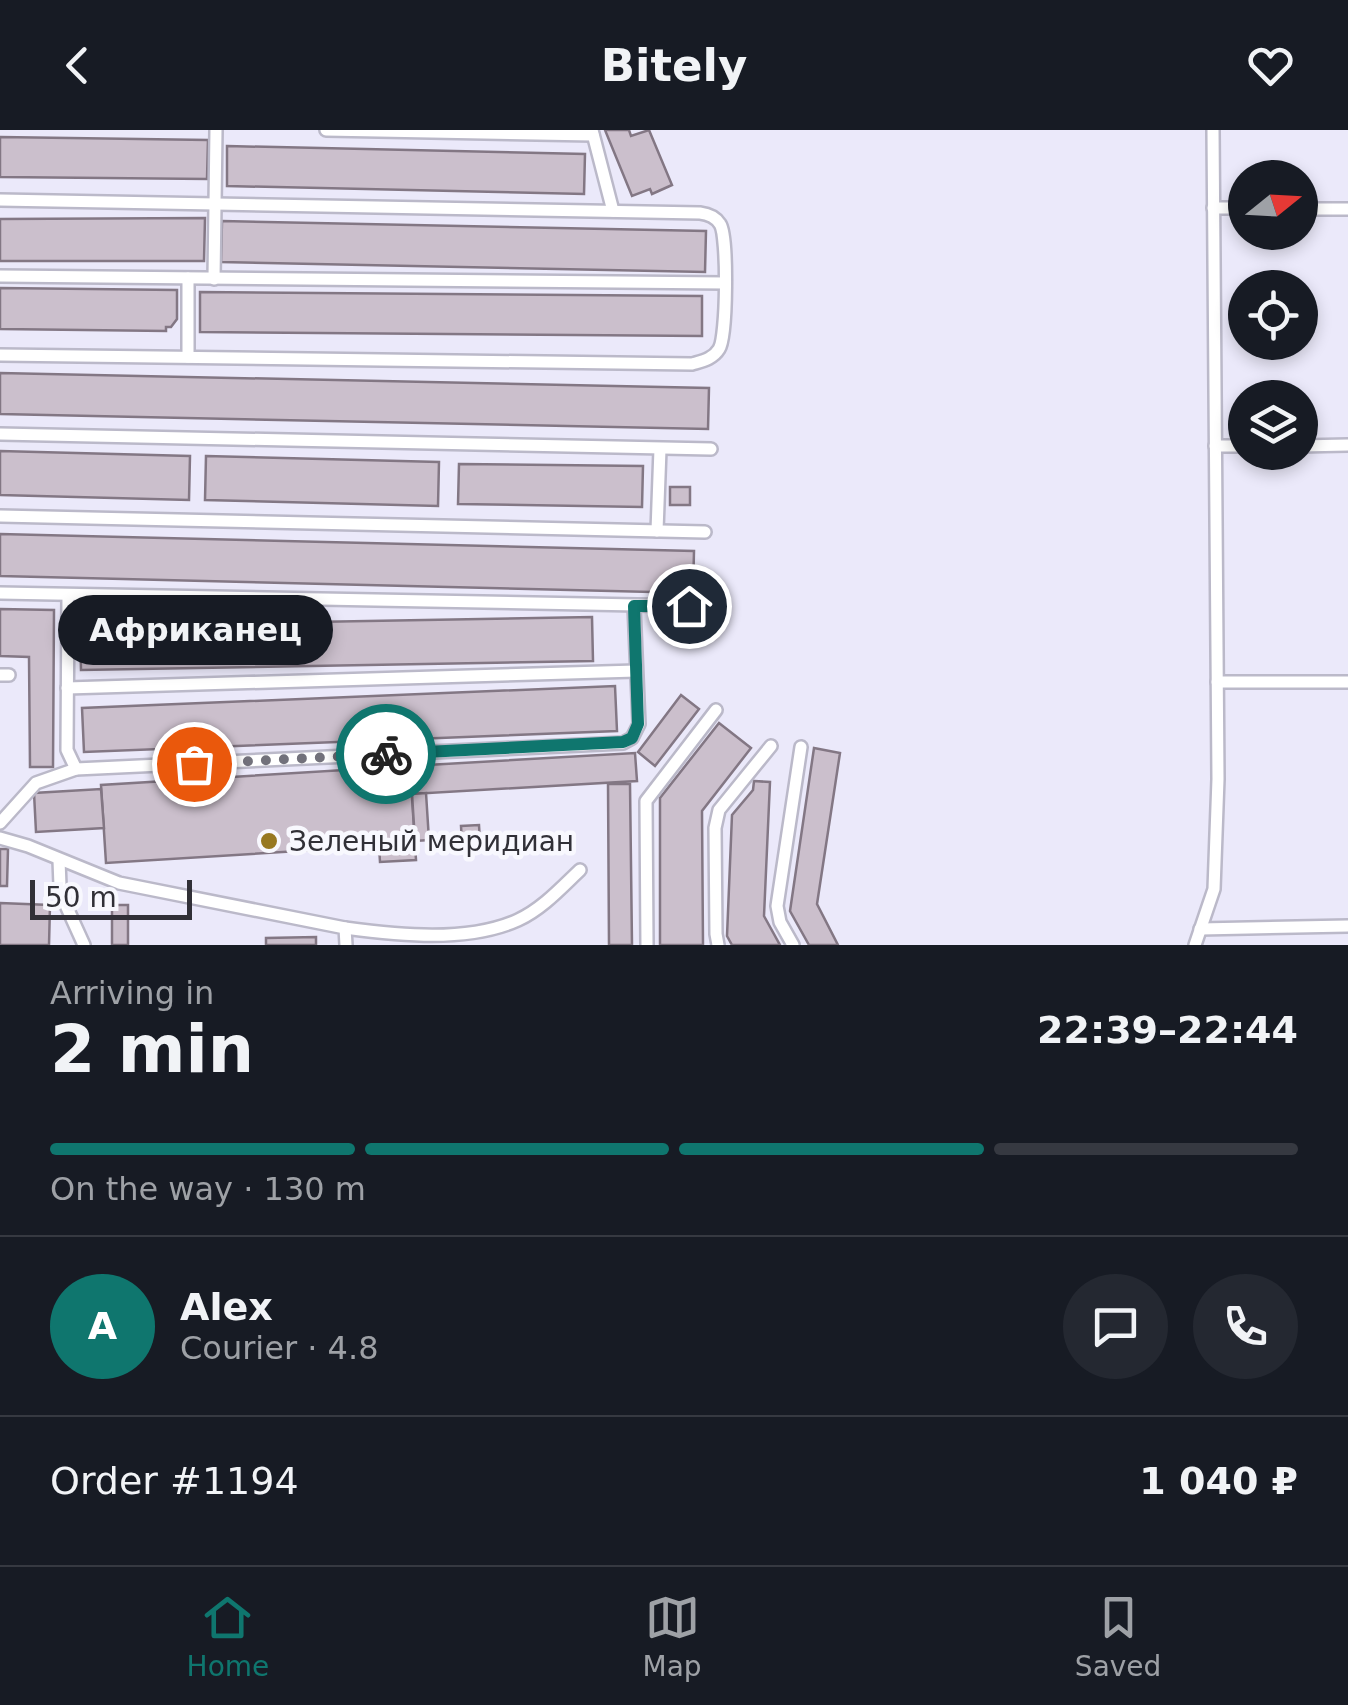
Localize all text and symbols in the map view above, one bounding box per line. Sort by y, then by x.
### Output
icon: back [50,38,105,93]
icon: heart [1243,38,1298,93]
text: Bitely [601,39,747,92]
north arrow [1228,160,1318,250]
map controls [1228,160,1318,470]
button: locate [1228,270,1318,360]
button: layers [1228,380,1318,470]
pin [647,564,732,649]
icon: home [662,579,717,634]
callout: Африканец [56,594,332,664]
text: Африканец [89,611,302,649]
courier [336,704,436,804]
pin [152,722,237,807]
icon: bike [359,727,414,782]
icon: bag [167,737,222,792]
place label: Зеленый меридиан [289,825,574,858]
marker: Зеленый меридиан [258,830,280,852]
scale bar [30,875,192,920]
text: 50 m [45,881,117,914]
text: Arriving in [50,974,214,1012]
text: 22:39–22:44 [1037,1008,1298,1052]
text: 2 min [50,1012,254,1087]
text: On the way · 130 m [50,1170,366,1208]
button: chat [1063,1274,1168,1379]
button: phone [1193,1274,1298,1379]
text: Alex [180,1285,273,1329]
text: A [88,1304,117,1348]
text: Courier · 4.8 [180,1329,379,1367]
text: Order #1194 [50,1459,299,1503]
text: 1 040 ₽ [1139,1459,1298,1503]
tab: Home [187,1590,269,1683]
tab: Map [643,1590,702,1683]
tab: Saved [1075,1590,1161,1683]

